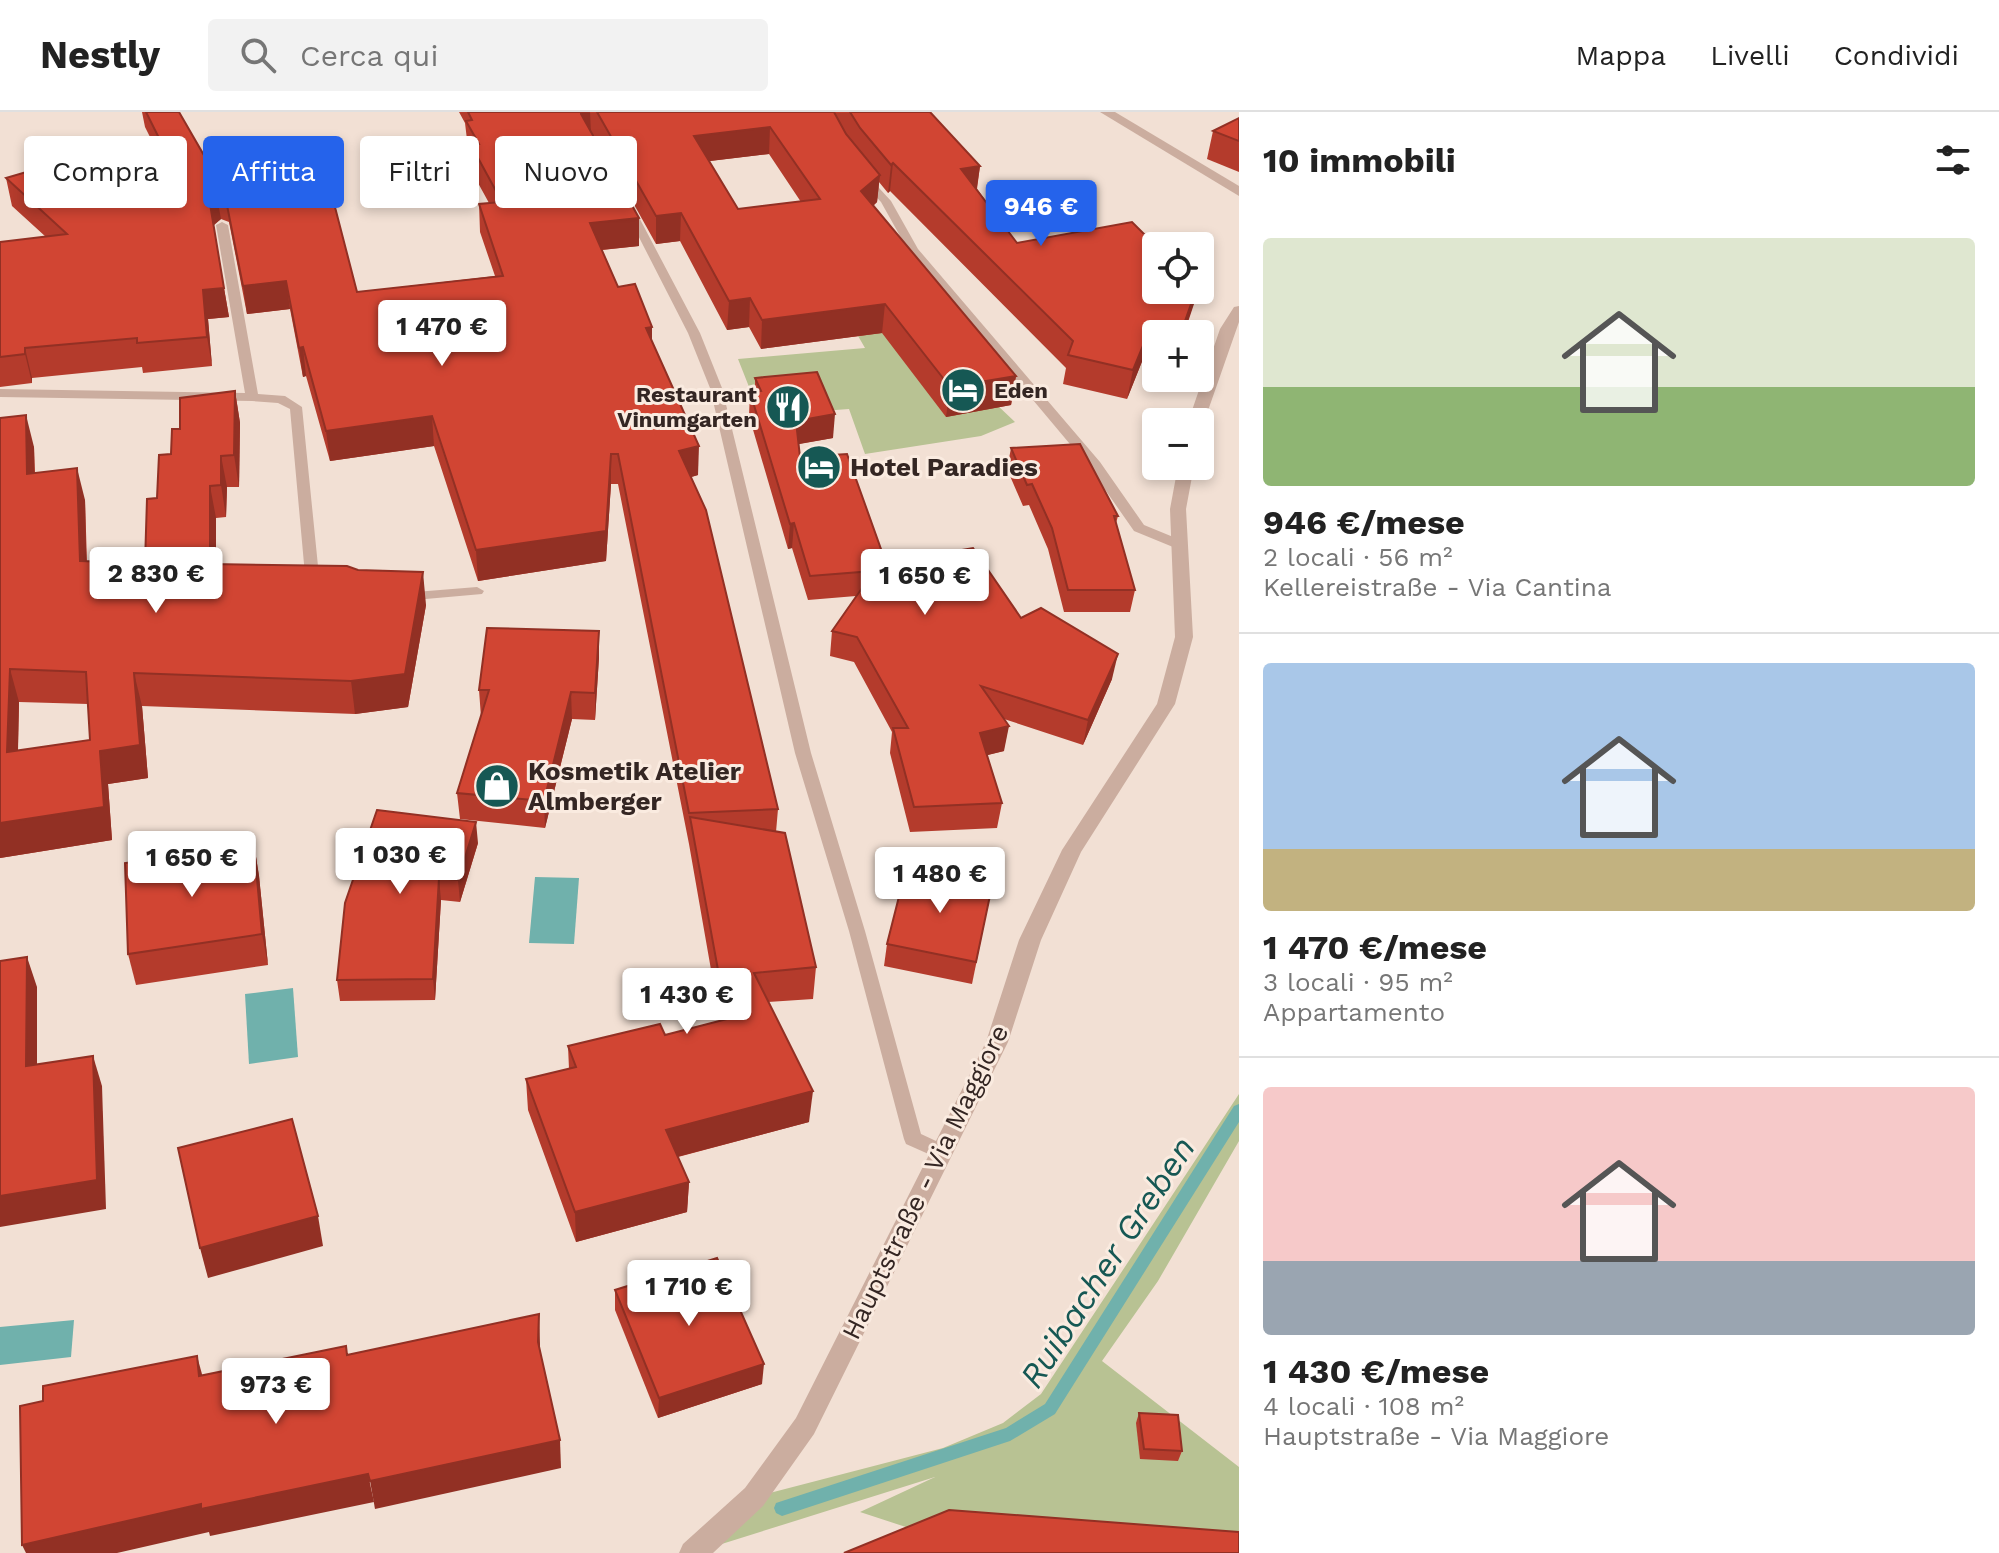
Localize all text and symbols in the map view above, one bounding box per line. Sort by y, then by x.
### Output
search box [208,19,768,91]
text: Nestly [40,33,160,77]
icon: search [236,33,280,77]
text: Cerca qui [300,38,438,73]
text: Mappa [1576,39,1666,72]
text: Livelli [1710,39,1790,72]
text: Condividi [1834,39,1959,72]
chip: Compra [24,136,187,208]
chip: Affitta [203,136,344,208]
chip: Filtri [360,136,479,208]
chip: Nuovo [495,136,637,208]
icon: filters [1931,138,1975,182]
text: 10 immobili [1263,140,1456,180]
pin: 946 € [985,180,1097,248]
text: 946 € [1004,191,1078,221]
map controls [1142,232,1214,480]
button: locate [1142,232,1214,304]
icon: home [1547,290,1691,434]
pin: 1 470 € [368,300,516,368]
text: 1 470 € [396,311,488,341]
button: + [1142,320,1214,392]
hotel icon: Eden [939,366,987,414]
place label: Eden [994,378,1048,403]
place label: Restaurant Vinumgarten [617,382,757,432]
restaurant icon: Restaurant Vinumgarten [764,383,812,431]
button: − [1142,408,1214,480]
hotel icon: Hotel Paradies [795,443,843,491]
place label: Hotel Paradies [850,452,1038,482]
text: 946 €/mese [1263,502,1465,542]
text: 2 locali · 56 m² [1263,542,1452,572]
pin: 2 830 € [82,547,230,615]
pin: 1 650 € [851,549,999,617]
text: 2 830 € [108,558,204,588]
text: 1 650 € [879,560,971,590]
text: Kellereistraße - Via Cantina [1263,572,1612,602]
icon: home [1547,715,1691,859]
place label: Kosmetik Atelier Almberger [528,756,742,816]
shop icon: Kosmetik Atelier Almberger [473,762,521,810]
pin: 1 030 € [326,828,474,896]
pin: 1 650 € [118,831,266,899]
text: 1 030 € [353,839,447,869]
text: 1 650 € [146,842,238,872]
pin: 1 480 € [866,847,1014,915]
text: 1 480 € [893,858,987,888]
text: 1 470 €/mese [1263,927,1487,967]
text: 3 locali · 95 m² [1263,967,1453,997]
pin: 1 430 € [613,968,761,1036]
text: 1 430 € [640,979,734,1009]
text: Appartamento [1263,997,1445,1027]
street label: Hauptstraße - Via Maggiore [836,1020,1014,1344]
water label: Ruibacher Greben [1011,1129,1203,1395]
icon: home [1547,1139,1691,1283]
pin: 1 710 € [615,1260,763,1328]
text: 1 710 € [645,1271,733,1301]
text: 1 430 €/mese [1263,1351,1489,1391]
pin: 973 € [220,1358,332,1426]
text: 973 € [240,1369,312,1399]
text: 4 locali · 108 m² [1263,1391,1464,1421]
text: Hauptstraße - Via Maggiore [1263,1421,1609,1451]

